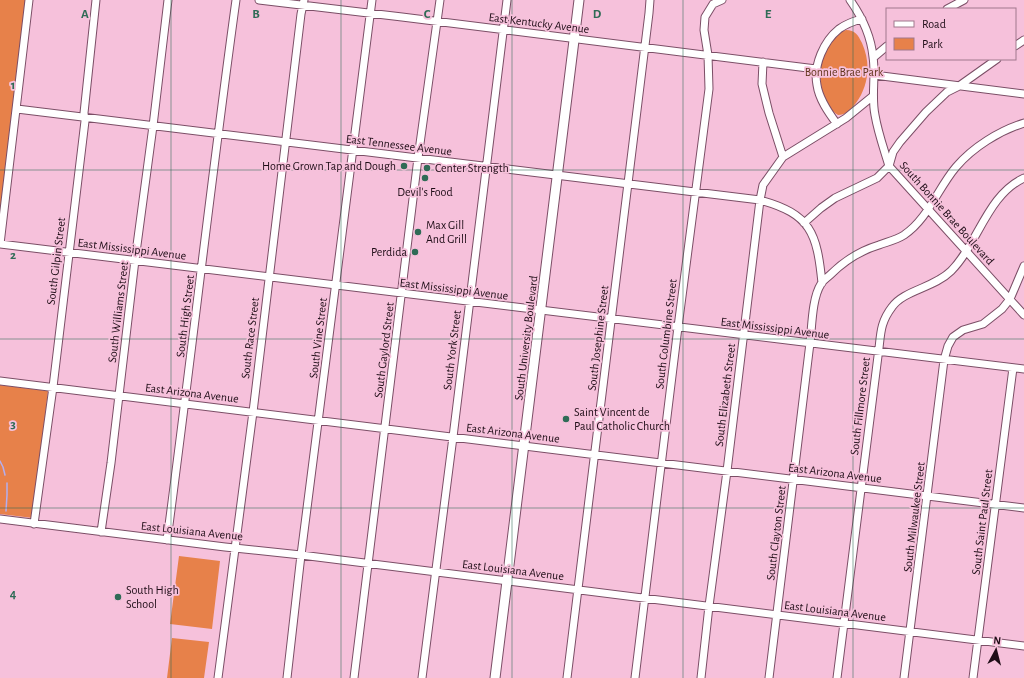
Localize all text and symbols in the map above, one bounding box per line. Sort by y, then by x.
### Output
text: A [81,8,89,21]
text: B [252,8,260,21]
text: C [424,8,431,21]
text: D [593,8,602,21]
text: E [765,8,772,21]
legend [886,8,1016,60]
street label: East Kentucky Avenue [488,11,590,36]
text: Road [922,18,946,30]
text: Park [922,38,943,50]
park label: Bonnie Brae Park [805,66,884,78]
text: 1 [11,79,15,92]
street label: East Tennessee Avenue [345,133,453,157]
street label: South Bonnie Brae Boulevard [898,159,996,267]
place label: Home Grown Tap and Dough [262,160,396,172]
marker: Home Grown Tap and Dough [399,161,409,171]
place label: Center Strength [435,162,509,174]
marker: Center Strength [422,163,432,173]
marker: Devil's Food [420,173,430,183]
place label: Devil's Food [397,186,453,198]
street label: South Gilpin Street [45,216,67,305]
place label: Max Gill And Grill [426,219,467,245]
marker: Max Gill And Grill [413,227,423,237]
street label: East Mississippi Avenue [77,236,187,262]
place label: Perdida [371,246,407,258]
marker: Perdida [410,247,420,257]
text: 2 [10,249,16,262]
street label: South Williams Street [106,261,130,363]
street label: South High Street [174,274,196,358]
street label: South University Boulevard [512,275,541,401]
street label: East Mississippi Avenue [399,276,509,302]
street label: South Columbine Street [653,278,679,390]
street label: South Josephine Street [586,284,610,391]
street label: South Race Street [239,297,261,379]
street label: South Vine Street [307,297,329,379]
street label: South Gaylord Street [372,301,397,399]
street label: South York Street [441,309,463,391]
street label: East Mississippi Avenue [720,315,830,341]
street label: South Elizabeth Street [713,343,737,447]
street label: South Fillmore Street [848,356,872,456]
street label: East Arizona Avenue [145,381,239,405]
place label: Saint Vincent de Paul Catholic Church [574,406,670,432]
marker: Saint Vincent de Paul Catholic Church [561,414,571,424]
text: 3 [10,418,16,431]
street label: East Arizona Avenue [466,421,560,445]
street label: East Arizona Avenue [788,461,882,485]
street label: South Milwaukee Street [901,461,927,573]
street label: South Saint Paul Street [970,468,994,575]
street label: South Clayton Street [764,485,789,581]
street label: East Louisiana Avenue [140,520,244,542]
street label: East Louisiana Avenue [461,558,565,582]
place label: South High School [126,584,179,610]
text: 4 [10,588,17,601]
marker: South High School [113,592,123,602]
street label: East Louisiana Avenue [783,599,887,623]
north arrow [976,630,1016,670]
text: N [993,635,1002,646]

